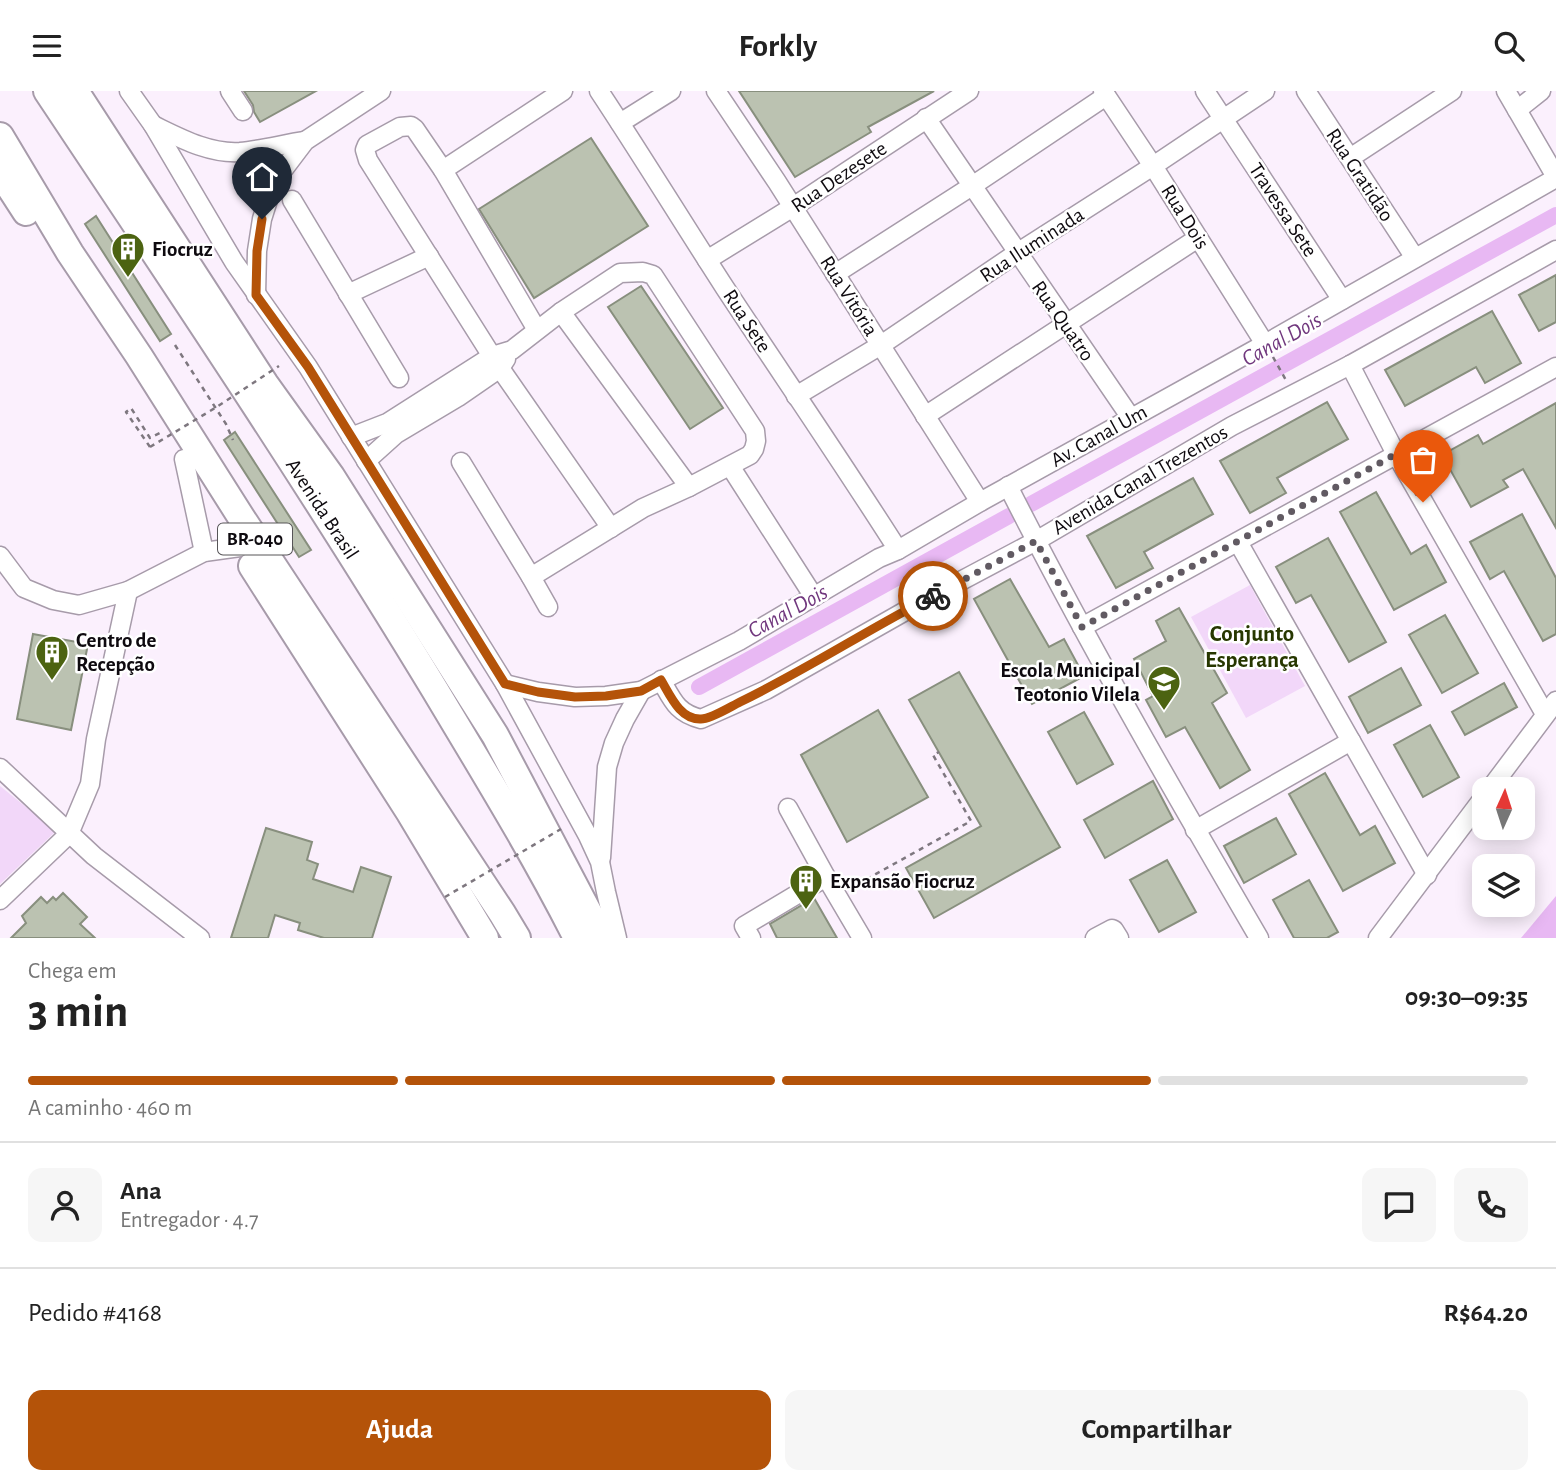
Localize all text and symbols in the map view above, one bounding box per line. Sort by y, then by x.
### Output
icon: menu [28,27,66,65]
icon: search [1490,27,1528,65]
text: Forkly [739,30,817,62]
street label: Rua Gratidão [1322,125,1398,225]
street label: Rua Dezesete [788,138,890,216]
pin [232,147,292,219]
icon: home [243,158,281,196]
street label: Travessa Sete [1245,159,1321,261]
street label: Rua Dois [1157,181,1213,253]
street label: Rua Iluminada [976,204,1088,286]
building icon: Fiocruz [109,230,147,279]
place label: Fiocruz [152,239,213,260]
street label: Rua Vitória [816,252,882,340]
street label: Rua Quatro [1028,277,1098,365]
street label: Rua Sete [719,286,775,356]
water label: Canal Dois [1238,309,1326,371]
street label: Av. Canal Um [1047,401,1151,471]
street label: Avenida Canal Trezentos [1049,421,1231,539]
pin [1393,430,1453,502]
icon: bag [1404,441,1442,479]
street label: Avenida Brasil [282,455,362,563]
road number: BR-040 [218,523,292,554]
courier [898,561,968,631]
icon: bike [914,577,952,615]
water label: Canal Dois [744,581,832,643]
district label: Conjunto Esperança [1205,623,1299,672]
place label: Centro de Recepção [76,630,157,675]
building icon: Centro de Recepção [33,633,71,682]
place label: Escola Municipal Teotonio Vilela [1000,660,1140,705]
school or university icon: Escola Municipal Teotonio Vilela [1145,663,1183,712]
north arrow [1472,777,1535,840]
map controls [1472,777,1535,917]
button: layers [1472,854,1535,917]
building icon: Expansão Fiocruz [787,862,825,911]
place label: Expansão Fiocruz [830,871,975,892]
text: Chega em [28,960,117,983]
text: 09:30–09:35 [1405,984,1528,1010]
text: 3 min [28,989,128,1035]
text: A caminho · 460 m [28,1097,192,1120]
button: person [28,1168,102,1242]
button: chat [1362,1168,1436,1242]
button: phone [1454,1168,1528,1242]
text: Ana [120,1178,162,1204]
text: Entregador · 4.7 [120,1209,259,1232]
text: Pedido #4168 [28,1300,162,1326]
text: R$64.20 [1444,1300,1528,1326]
button: Ajuda [28,1390,771,1470]
button: Compartilhar [785,1390,1528,1470]

